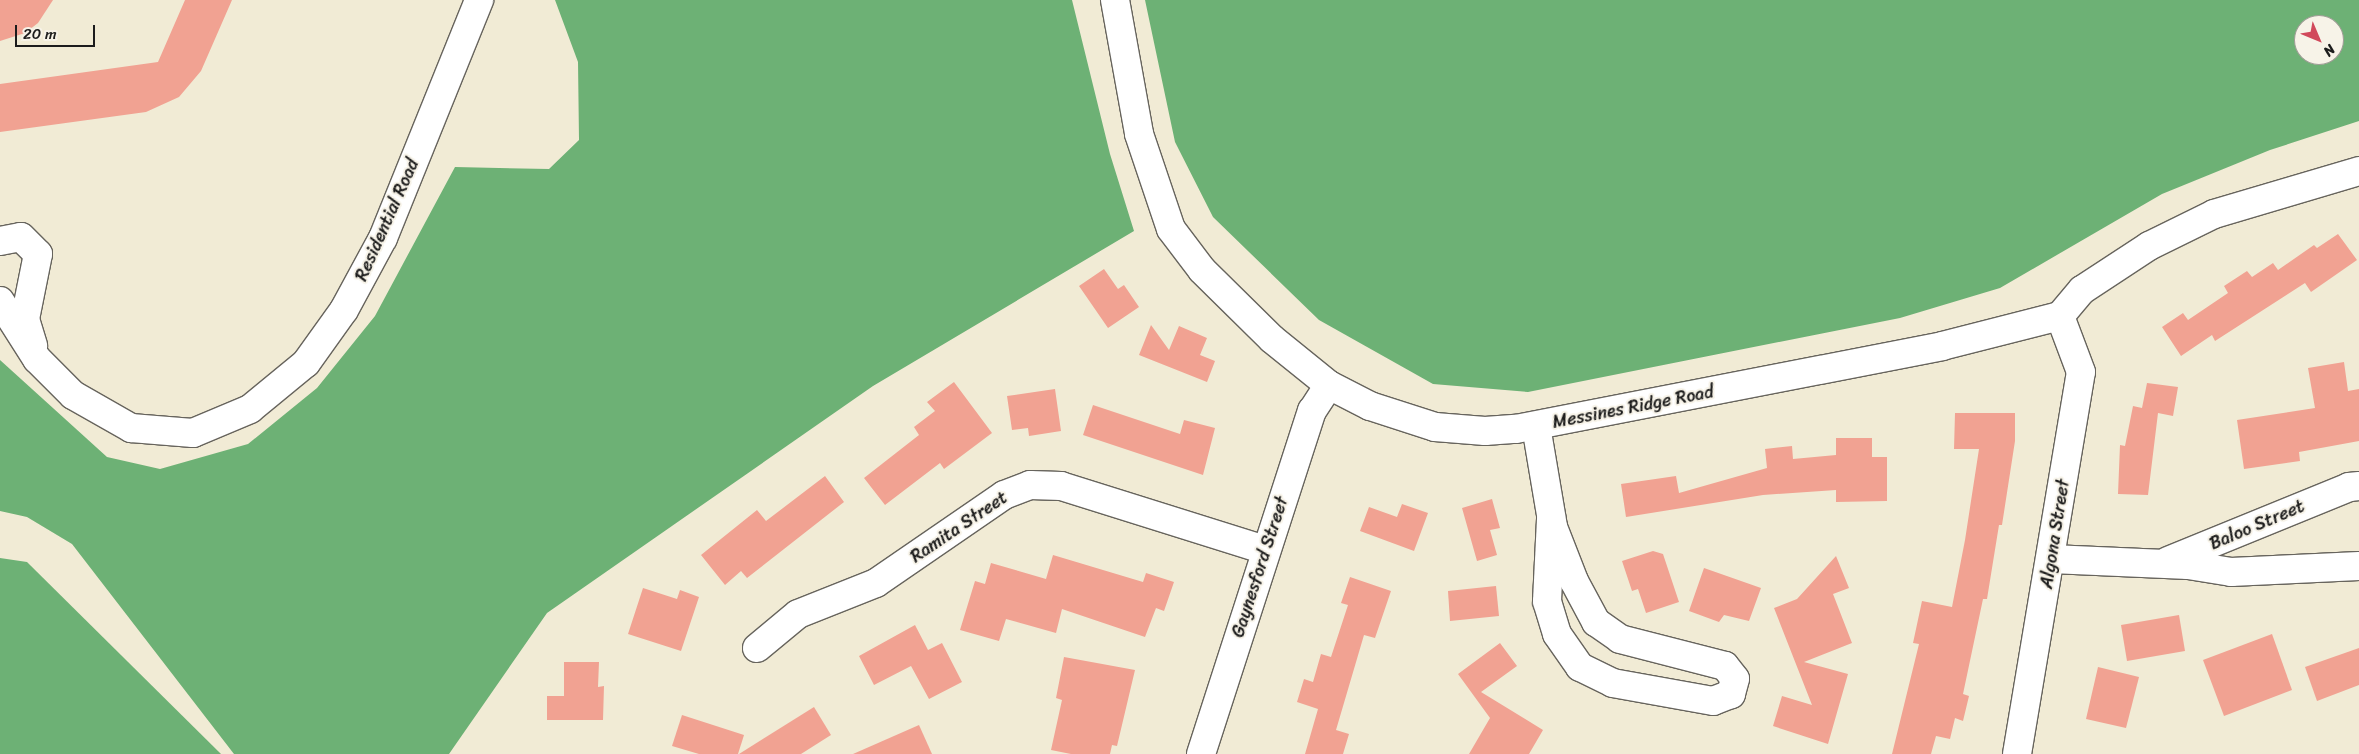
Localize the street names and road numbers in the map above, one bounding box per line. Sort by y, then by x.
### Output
street label: Residential Road [350,155,424,285]
street label: Messines Ridge Road [1551,381,1715,433]
street label: Algona Street [2036,478,2074,590]
street label: Ramita Street [906,487,1012,567]
street label: Gaynesford Street [1227,494,1293,640]
street label: Baloo Street [2206,495,2308,555]

